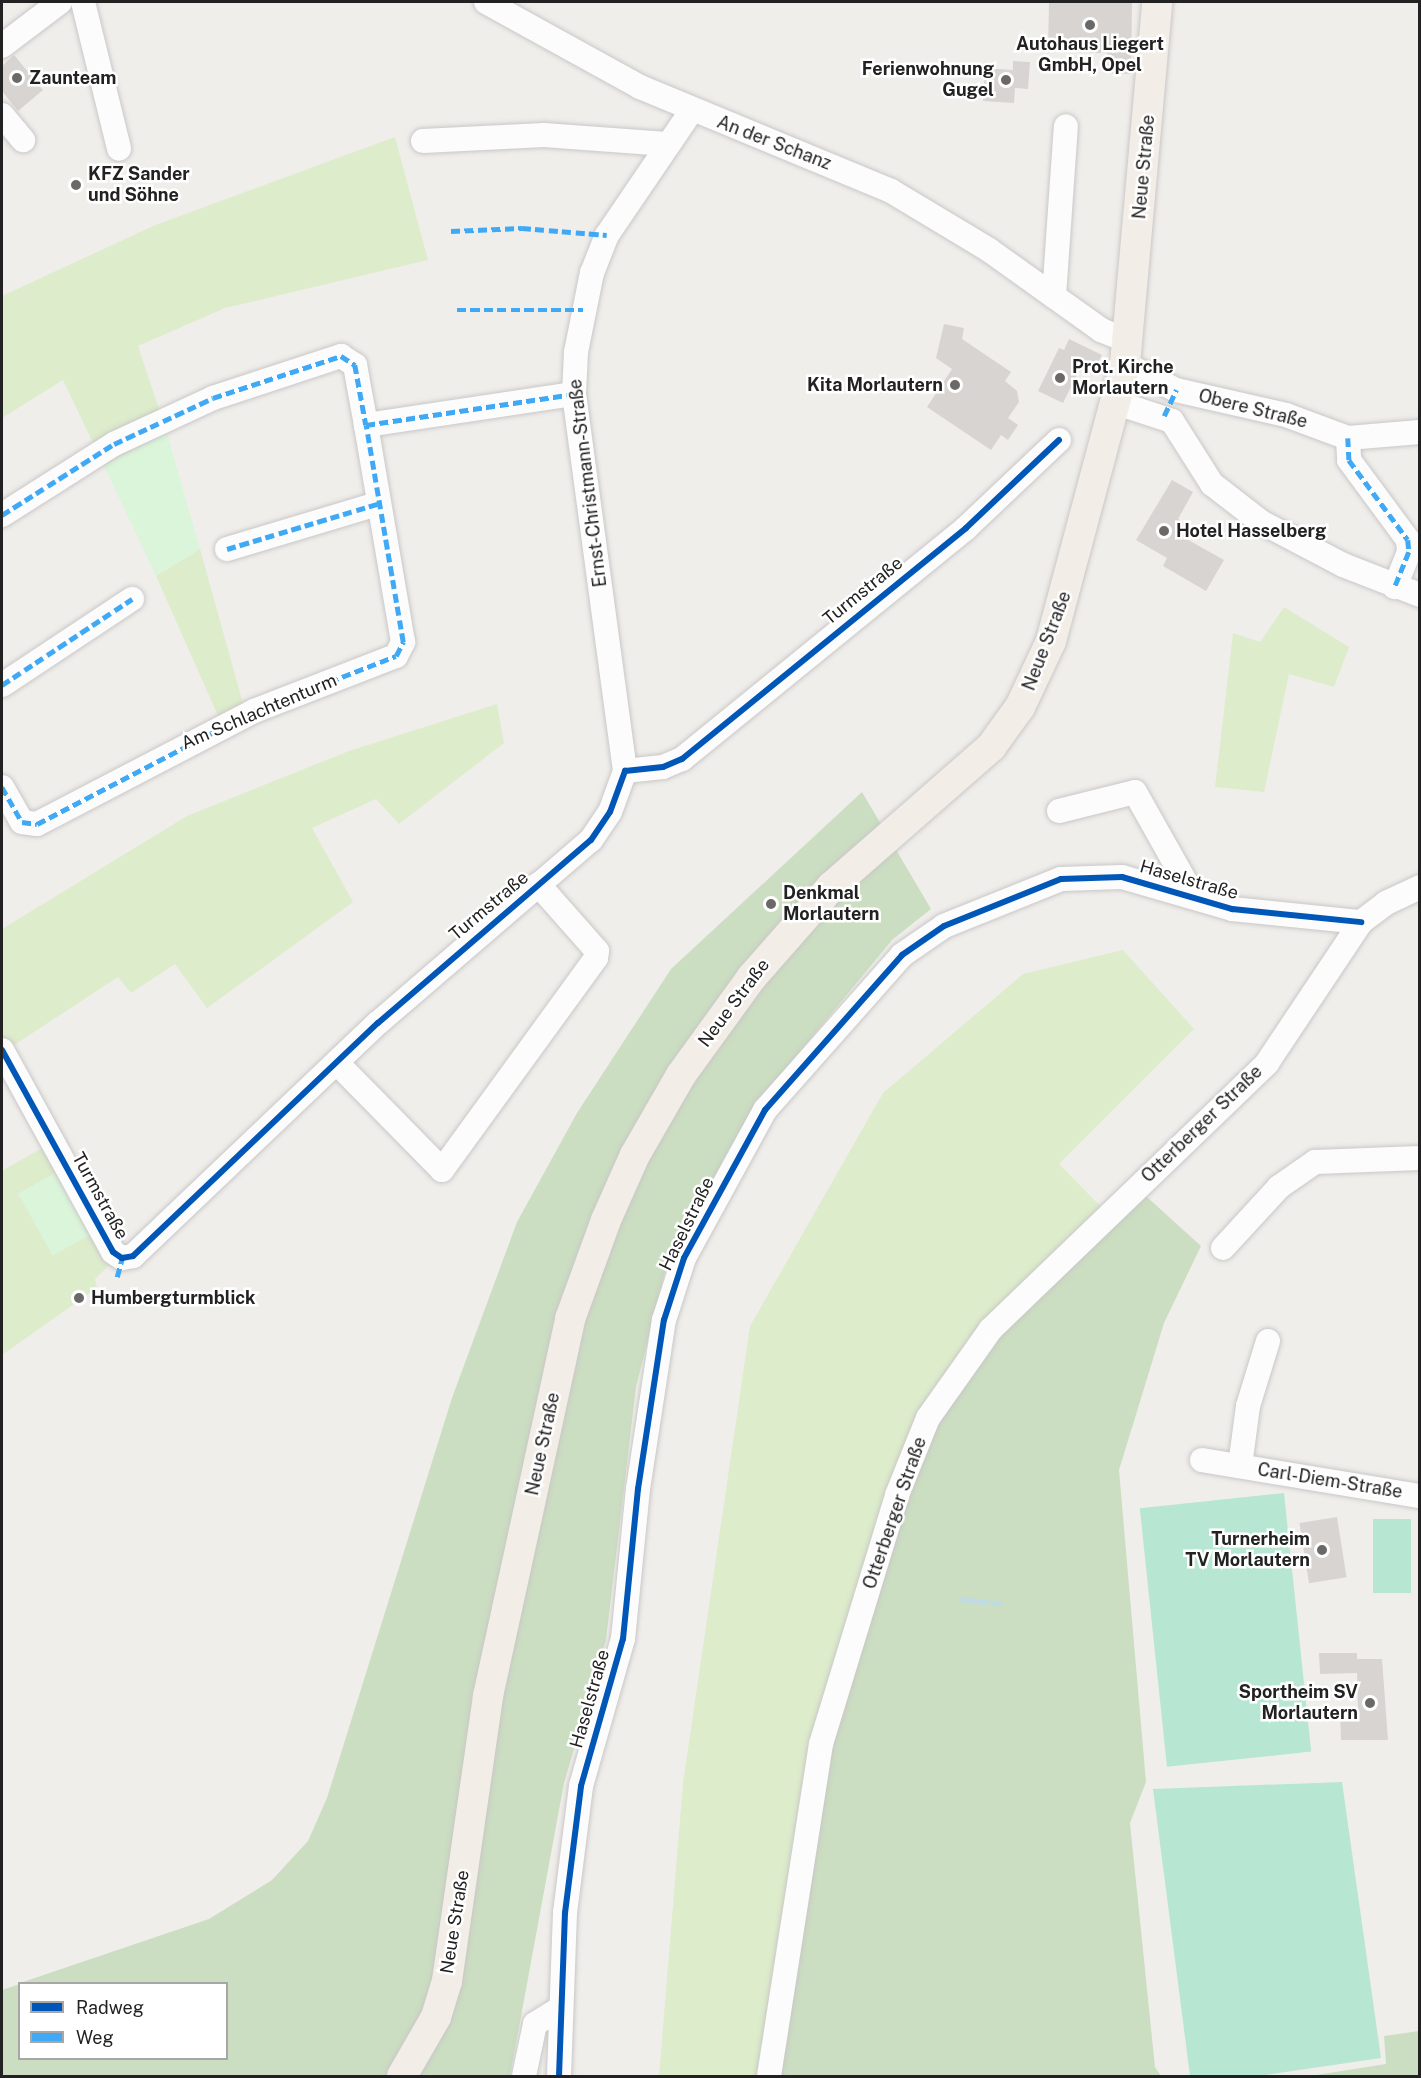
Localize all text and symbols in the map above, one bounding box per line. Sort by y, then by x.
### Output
marker: Autohaus Liegert GmbH, Opel [1083,18,1097,32]
place label: Autohaus Liegert GmbH, Opel [1016,34,1164,76]
place label: Ferienwohnung Gugel [862,59,994,101]
place label: Zaunteam [29,67,116,89]
marker: Zaunteam [10,71,24,85]
marker: Ferienwohnung Gugel [999,73,1013,87]
street label: An der Schanz [714,111,834,175]
street label: Neue Straße [1129,114,1159,220]
place label: KFZ Sander und Söhne [88,164,190,207]
marker: KFZ Sander und Söhne [69,178,83,192]
place label: Prot. Kirche Morlautern [1072,357,1174,400]
marker: Prot. Kirche Morlautern [1053,371,1067,385]
place label: Kita Morlautern [807,374,943,396]
street label: Ernst-Christmann-Straße [565,378,611,588]
marker: Kita Morlautern [948,378,962,392]
street label: Obere Straße [1196,385,1310,433]
place label: Hotel Hasselberg [1176,520,1326,542]
marker: Hotel Hasselberg [1157,524,1171,538]
street label: Turmstraße [819,552,907,630]
street label: Neue Straße [1018,588,1076,694]
street label: Am Schlachtenturm [178,669,340,755]
street label: Haselstraße [1137,856,1241,904]
street label: Turmstraße [445,867,533,945]
place label: Denkmal Morlautern [783,883,879,926]
marker: Denkmal Morlautern [764,897,778,911]
street label: Neue Straße [694,955,774,1051]
street label: Otterberger Straße [1137,1061,1267,1187]
street label: Turmstraße [67,1149,133,1243]
street label: Haselstraße [655,1174,719,1274]
place label: Humbergturmblick [91,1287,255,1309]
marker: Humbergturmblick [72,1291,86,1305]
street label: Neue Straße [522,1390,564,1498]
street label: Otterberger Straße [859,1434,931,1592]
street label: Carl-Diem-Straße [1256,1459,1404,1503]
place label: Turnerheim TV Morlautern [1185,1529,1310,1572]
marker: Turnerheim TV Morlautern [1315,1543,1329,1557]
street label: Haselstraße [566,1647,614,1751]
place label: Sportheim SV Morlautern [1239,1682,1358,1724]
marker: Sportheim SV Morlautern [1363,1696,1377,1710]
street label: Neue Straße [436,1869,474,1975]
legend [18,1982,228,2060]
text: Radweg [76,1997,144,2018]
text: Weg [76,2027,114,2048]

